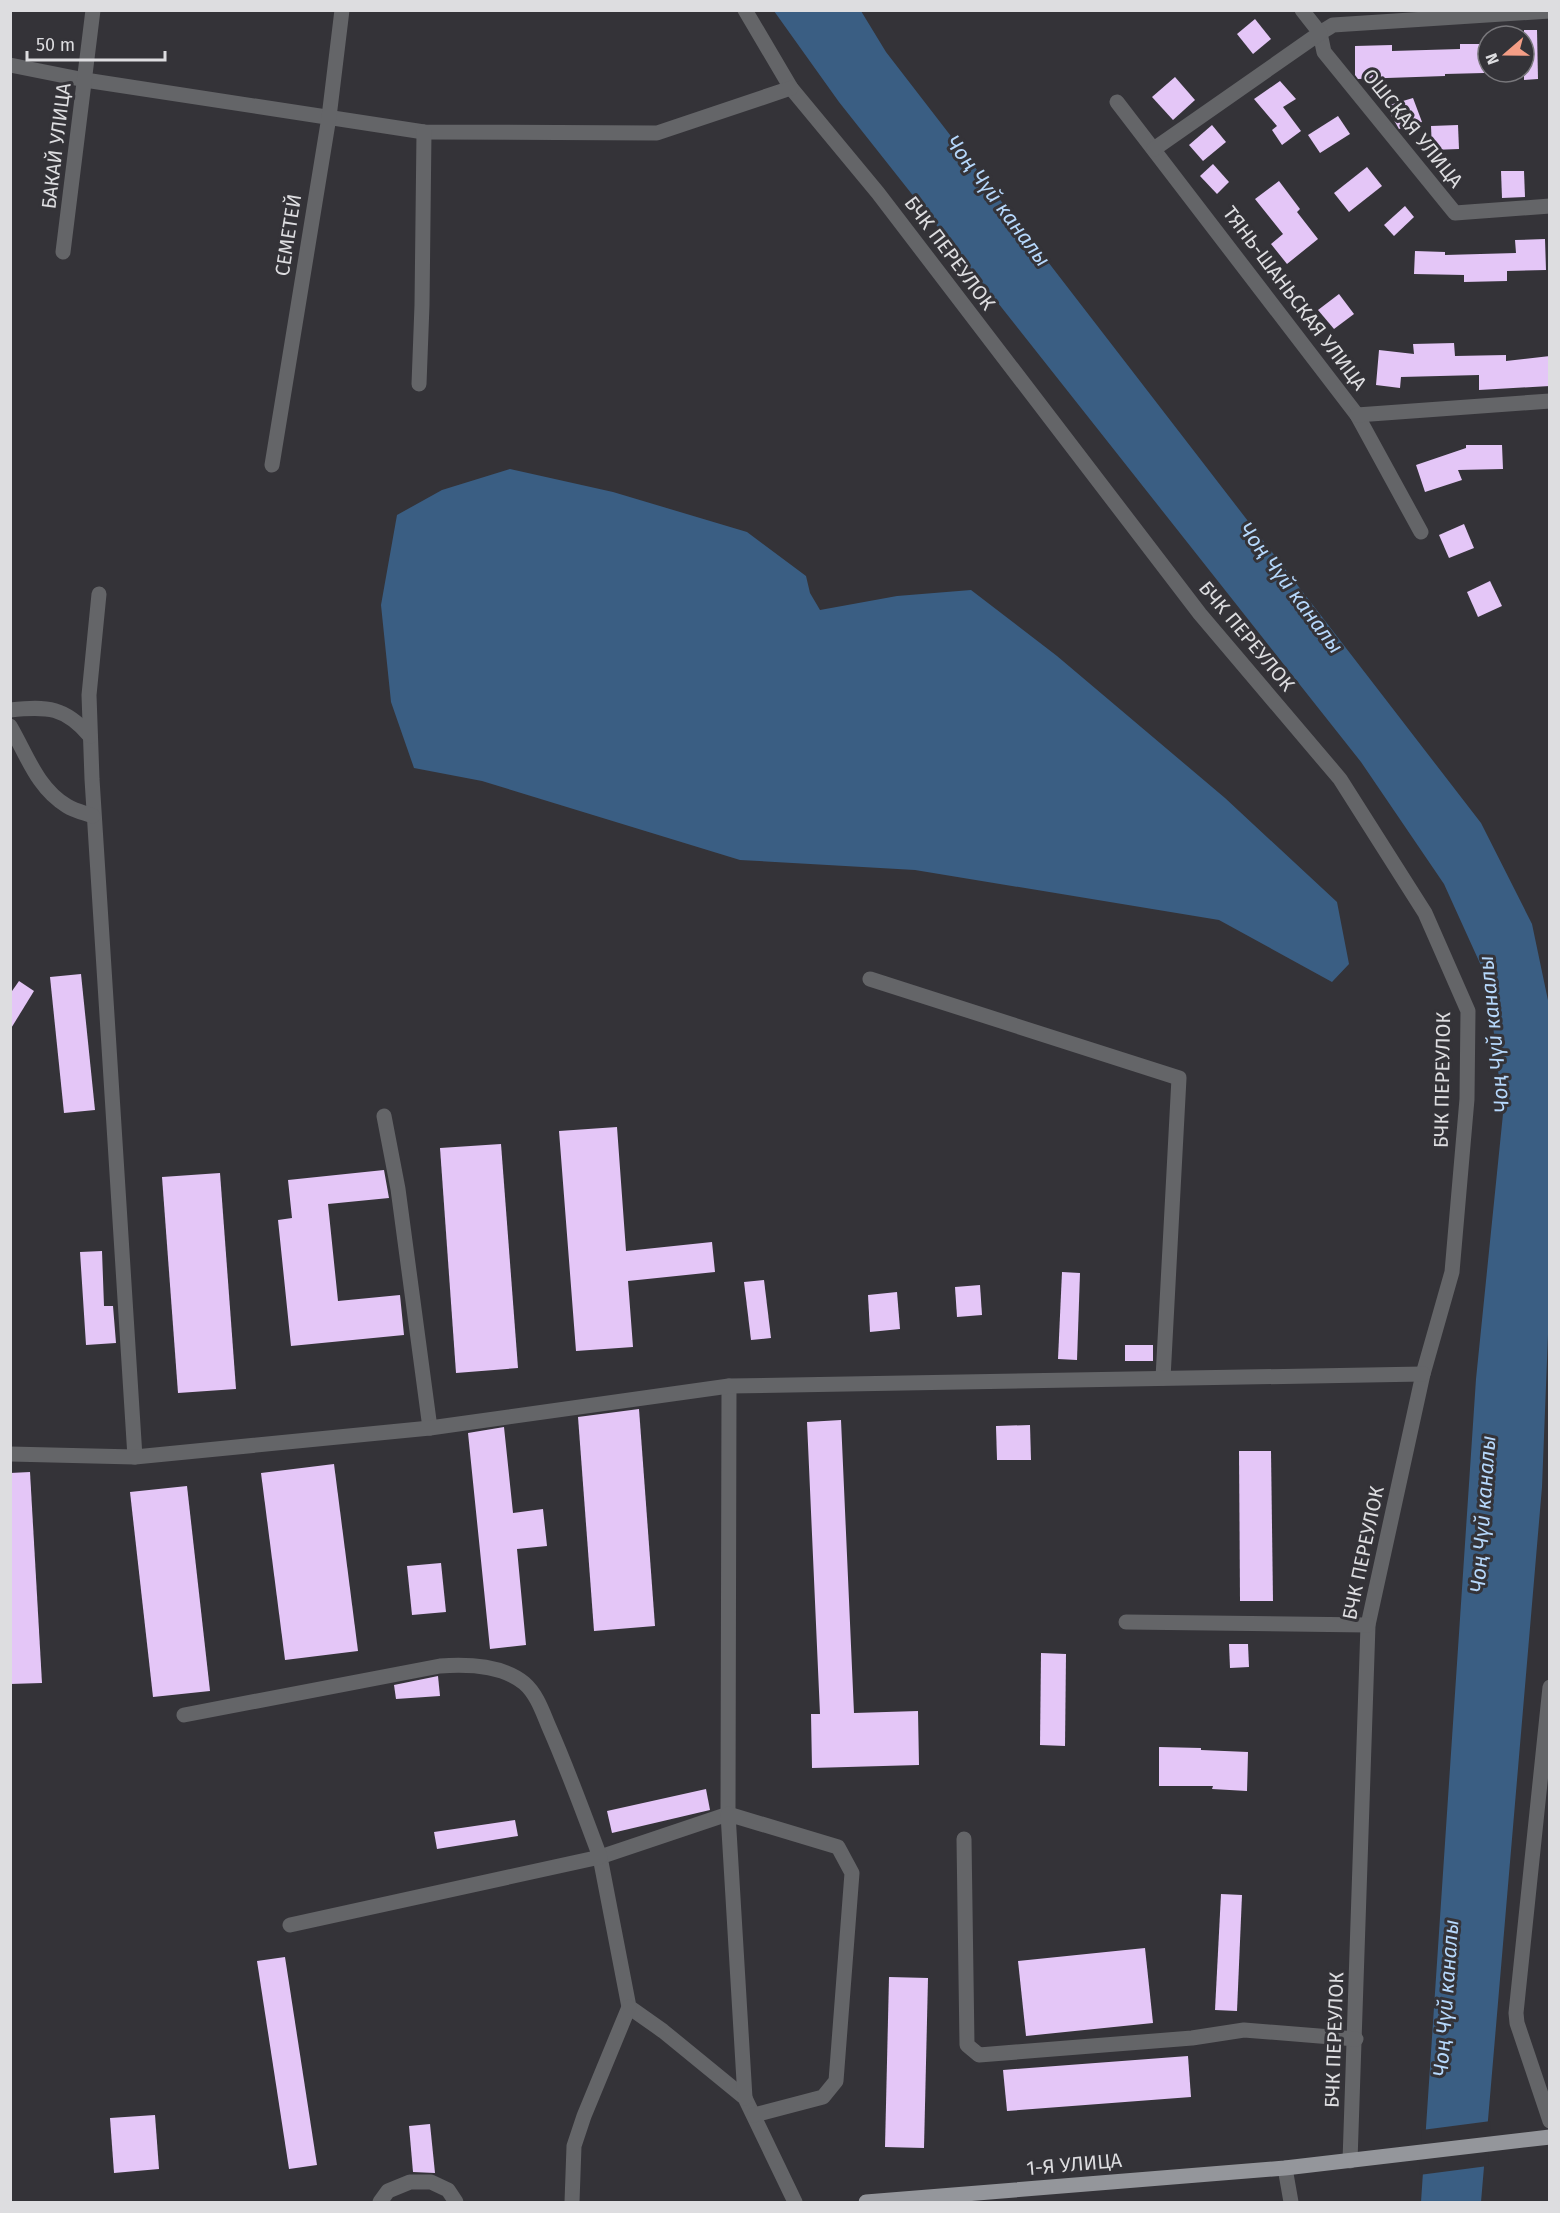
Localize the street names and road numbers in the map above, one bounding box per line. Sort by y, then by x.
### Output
street label: ОШСКАЯ УЛИЦА [1358,64,1469,193]
street label: БАКАЙ УЛИЦА [36,81,76,210]
street label: БЧК ПЕРЕУЛОК [899,191,1001,315]
street label: СЕМЕТЕЙ [270,192,306,278]
street label: ТЯНЬ-ШАНЬСКАЯ УЛИЦА [1218,201,1372,395]
street label: БЧК ПЕРЕУЛОК [1194,576,1300,696]
street label: БЧК ПЕРЕУЛОК [1429,1011,1455,1148]
street label: БЧК ПЕРЕУЛОК [1337,1484,1389,1622]
street label: БЧК ПЕРЕУЛОК [1320,1971,1348,2109]
street label: 1-Я УЛИЦА [1025,2148,1123,2180]

